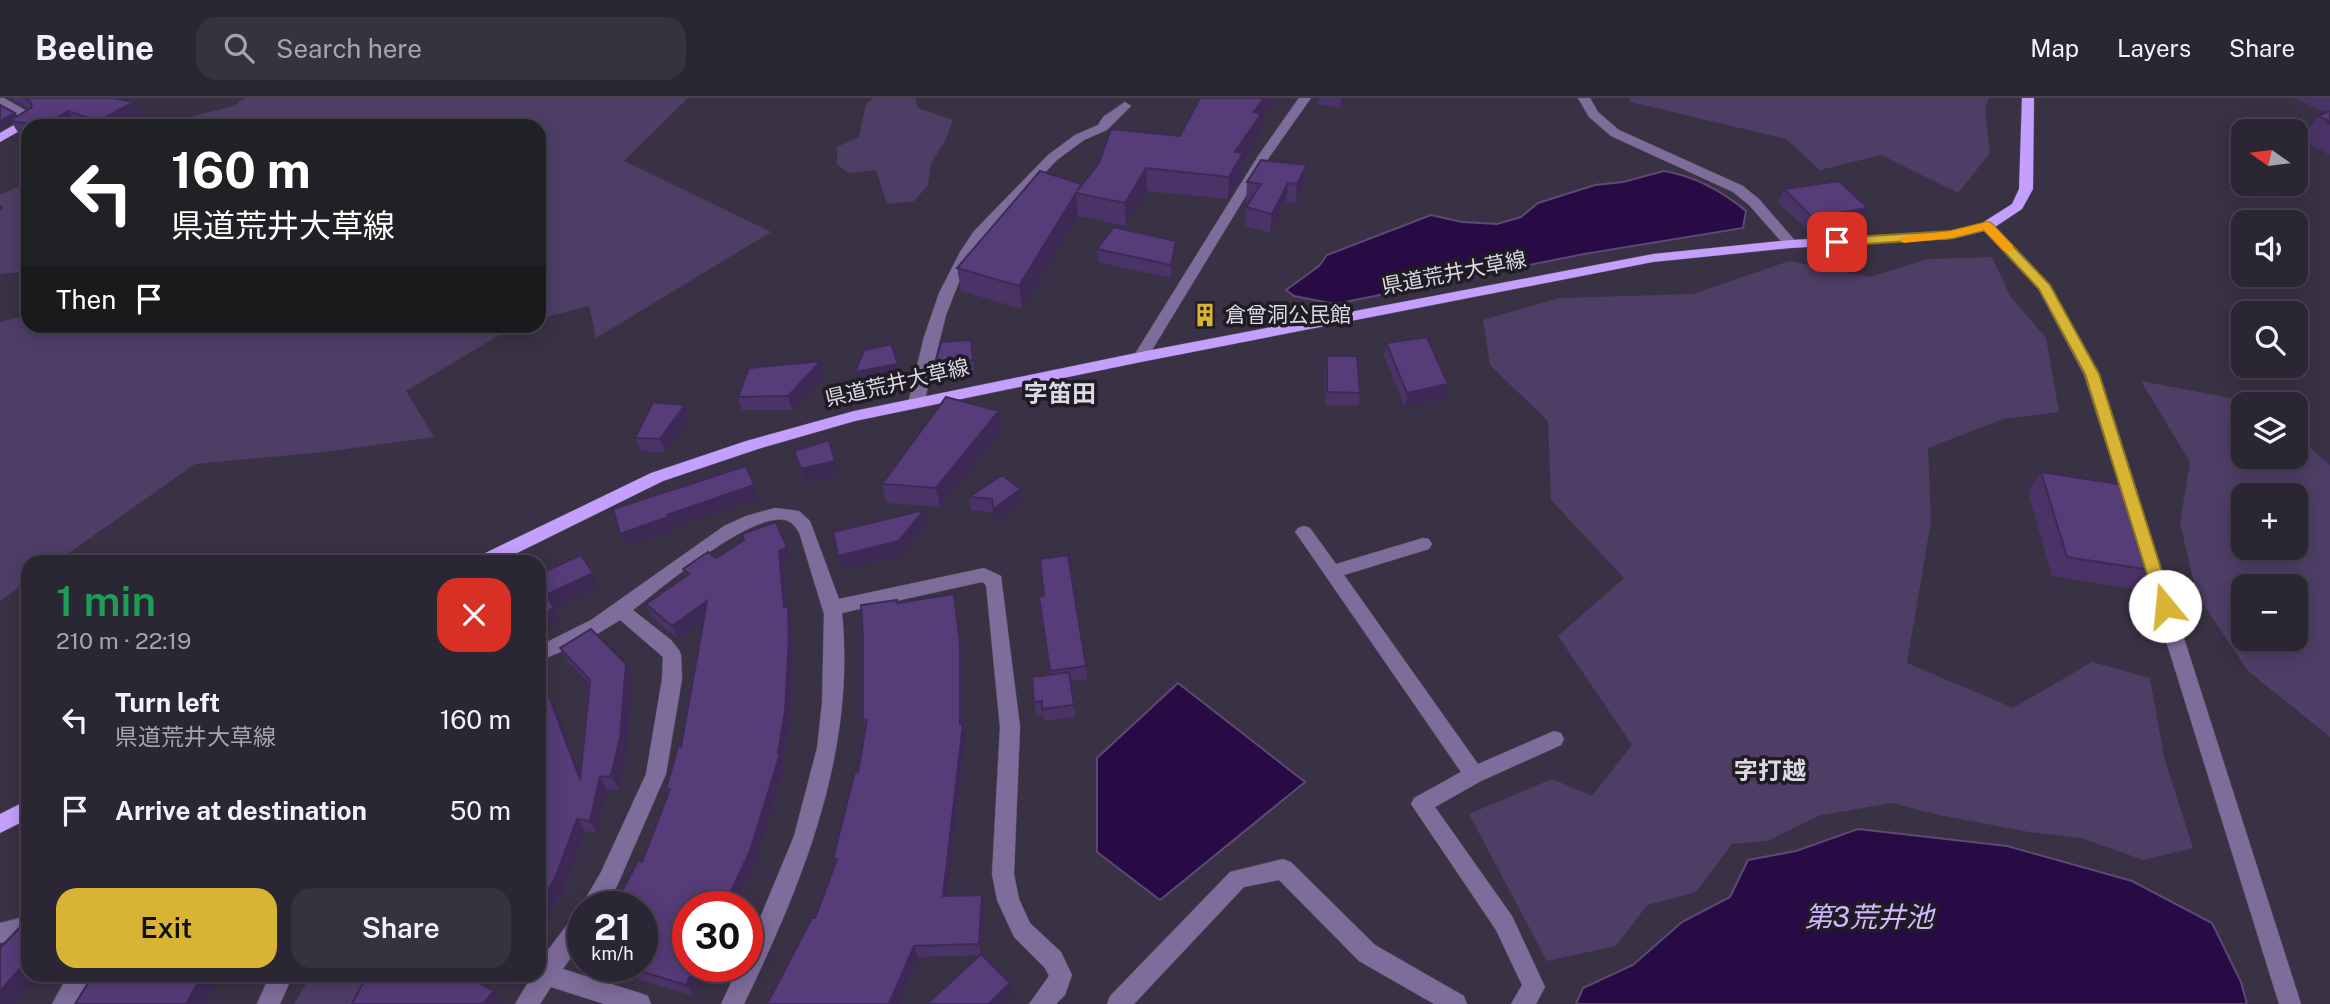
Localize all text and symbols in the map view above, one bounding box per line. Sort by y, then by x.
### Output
search box [196,17,686,80]
text: Beeline [35,29,154,67]
icon: search [220,29,258,67]
text: Search here [276,33,422,64]
text: Map [2030,34,2079,62]
text: Layers [2117,34,2191,62]
text: Share [2229,34,2295,62]
north arrow [2231,119,2308,196]
map controls [2231,119,2308,651]
text: 160 m [171,141,311,199]
icon: left [56,147,147,238]
text: 県道荒井大草線 [171,207,395,244]
button: sound [2231,210,2308,287]
pin [1807,212,1867,272]
icon: arrive [1818,223,1856,261]
street label: 県道荒井大草線 [1379,246,1528,299]
icon: arrive [130,280,168,318]
text: Then [56,284,116,315]
building icon: 倉曾洞公民館 [1191,301,1219,329]
button: search [2231,301,2308,378]
place label: 倉曾洞公民館 [1225,302,1351,327]
street label: 県道荒井大草線 [822,354,971,411]
district label: 字笛田 [1024,379,1096,407]
button: layers [2231,392,2308,469]
button: + [2231,483,2308,560]
position arrow [2128,569,2202,643]
button: − [2231,574,2308,651]
text: 1 min [56,576,156,625]
button: close [437,578,511,652]
text: 210 m · 22:19 [56,627,191,654]
text: Turn left [115,687,220,718]
icon: left [56,701,94,739]
text: 160 m [440,704,511,735]
text: 県道荒井大草線 [115,723,276,750]
district label: 字打越 [1734,756,1806,784]
icon: arrive [56,792,94,830]
text: Arrive at destination [115,795,367,826]
text: 50 m [450,795,511,826]
button: Exit [56,888,277,968]
button: Share [291,888,511,968]
speed limit sign: 30 [672,891,763,982]
water label: 第3荒井池 [1805,900,1936,933]
text: 21 [594,907,631,948]
text: km/h [591,943,634,964]

